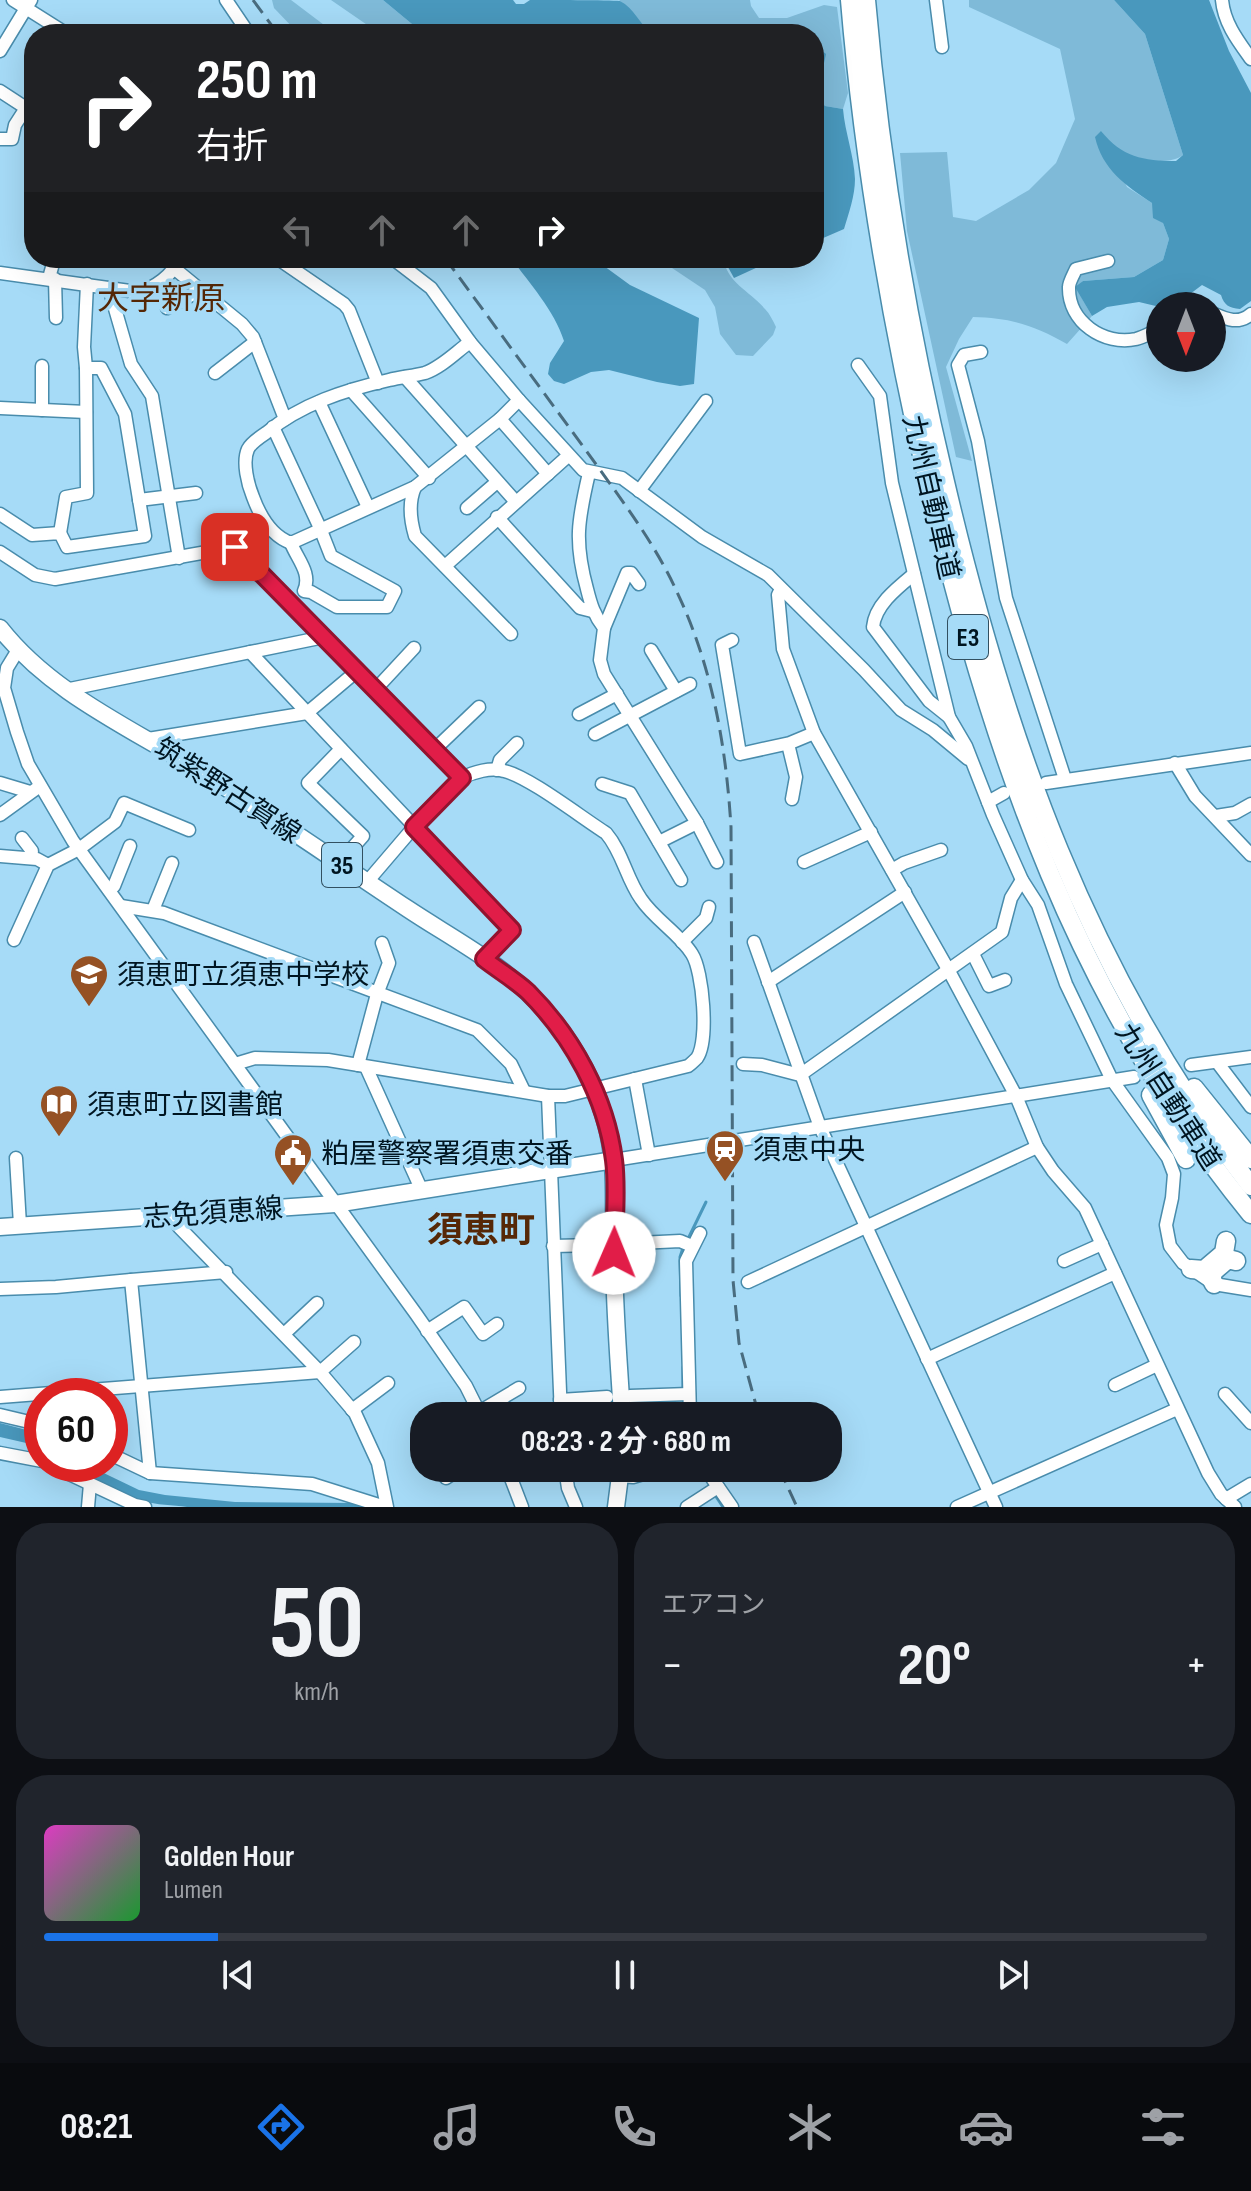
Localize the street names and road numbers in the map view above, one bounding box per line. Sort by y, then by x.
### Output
street label: 九州自動車道 [896,412,966,583]
road number: E3 [948,615,988,659]
street label: 筑紫野古賀線 [148,732,307,851]
road number: 35 [322,843,362,887]
street label: 九州自動車道 [1108,1017,1227,1176]
street label: 志免須恵線 [142,1192,284,1235]

